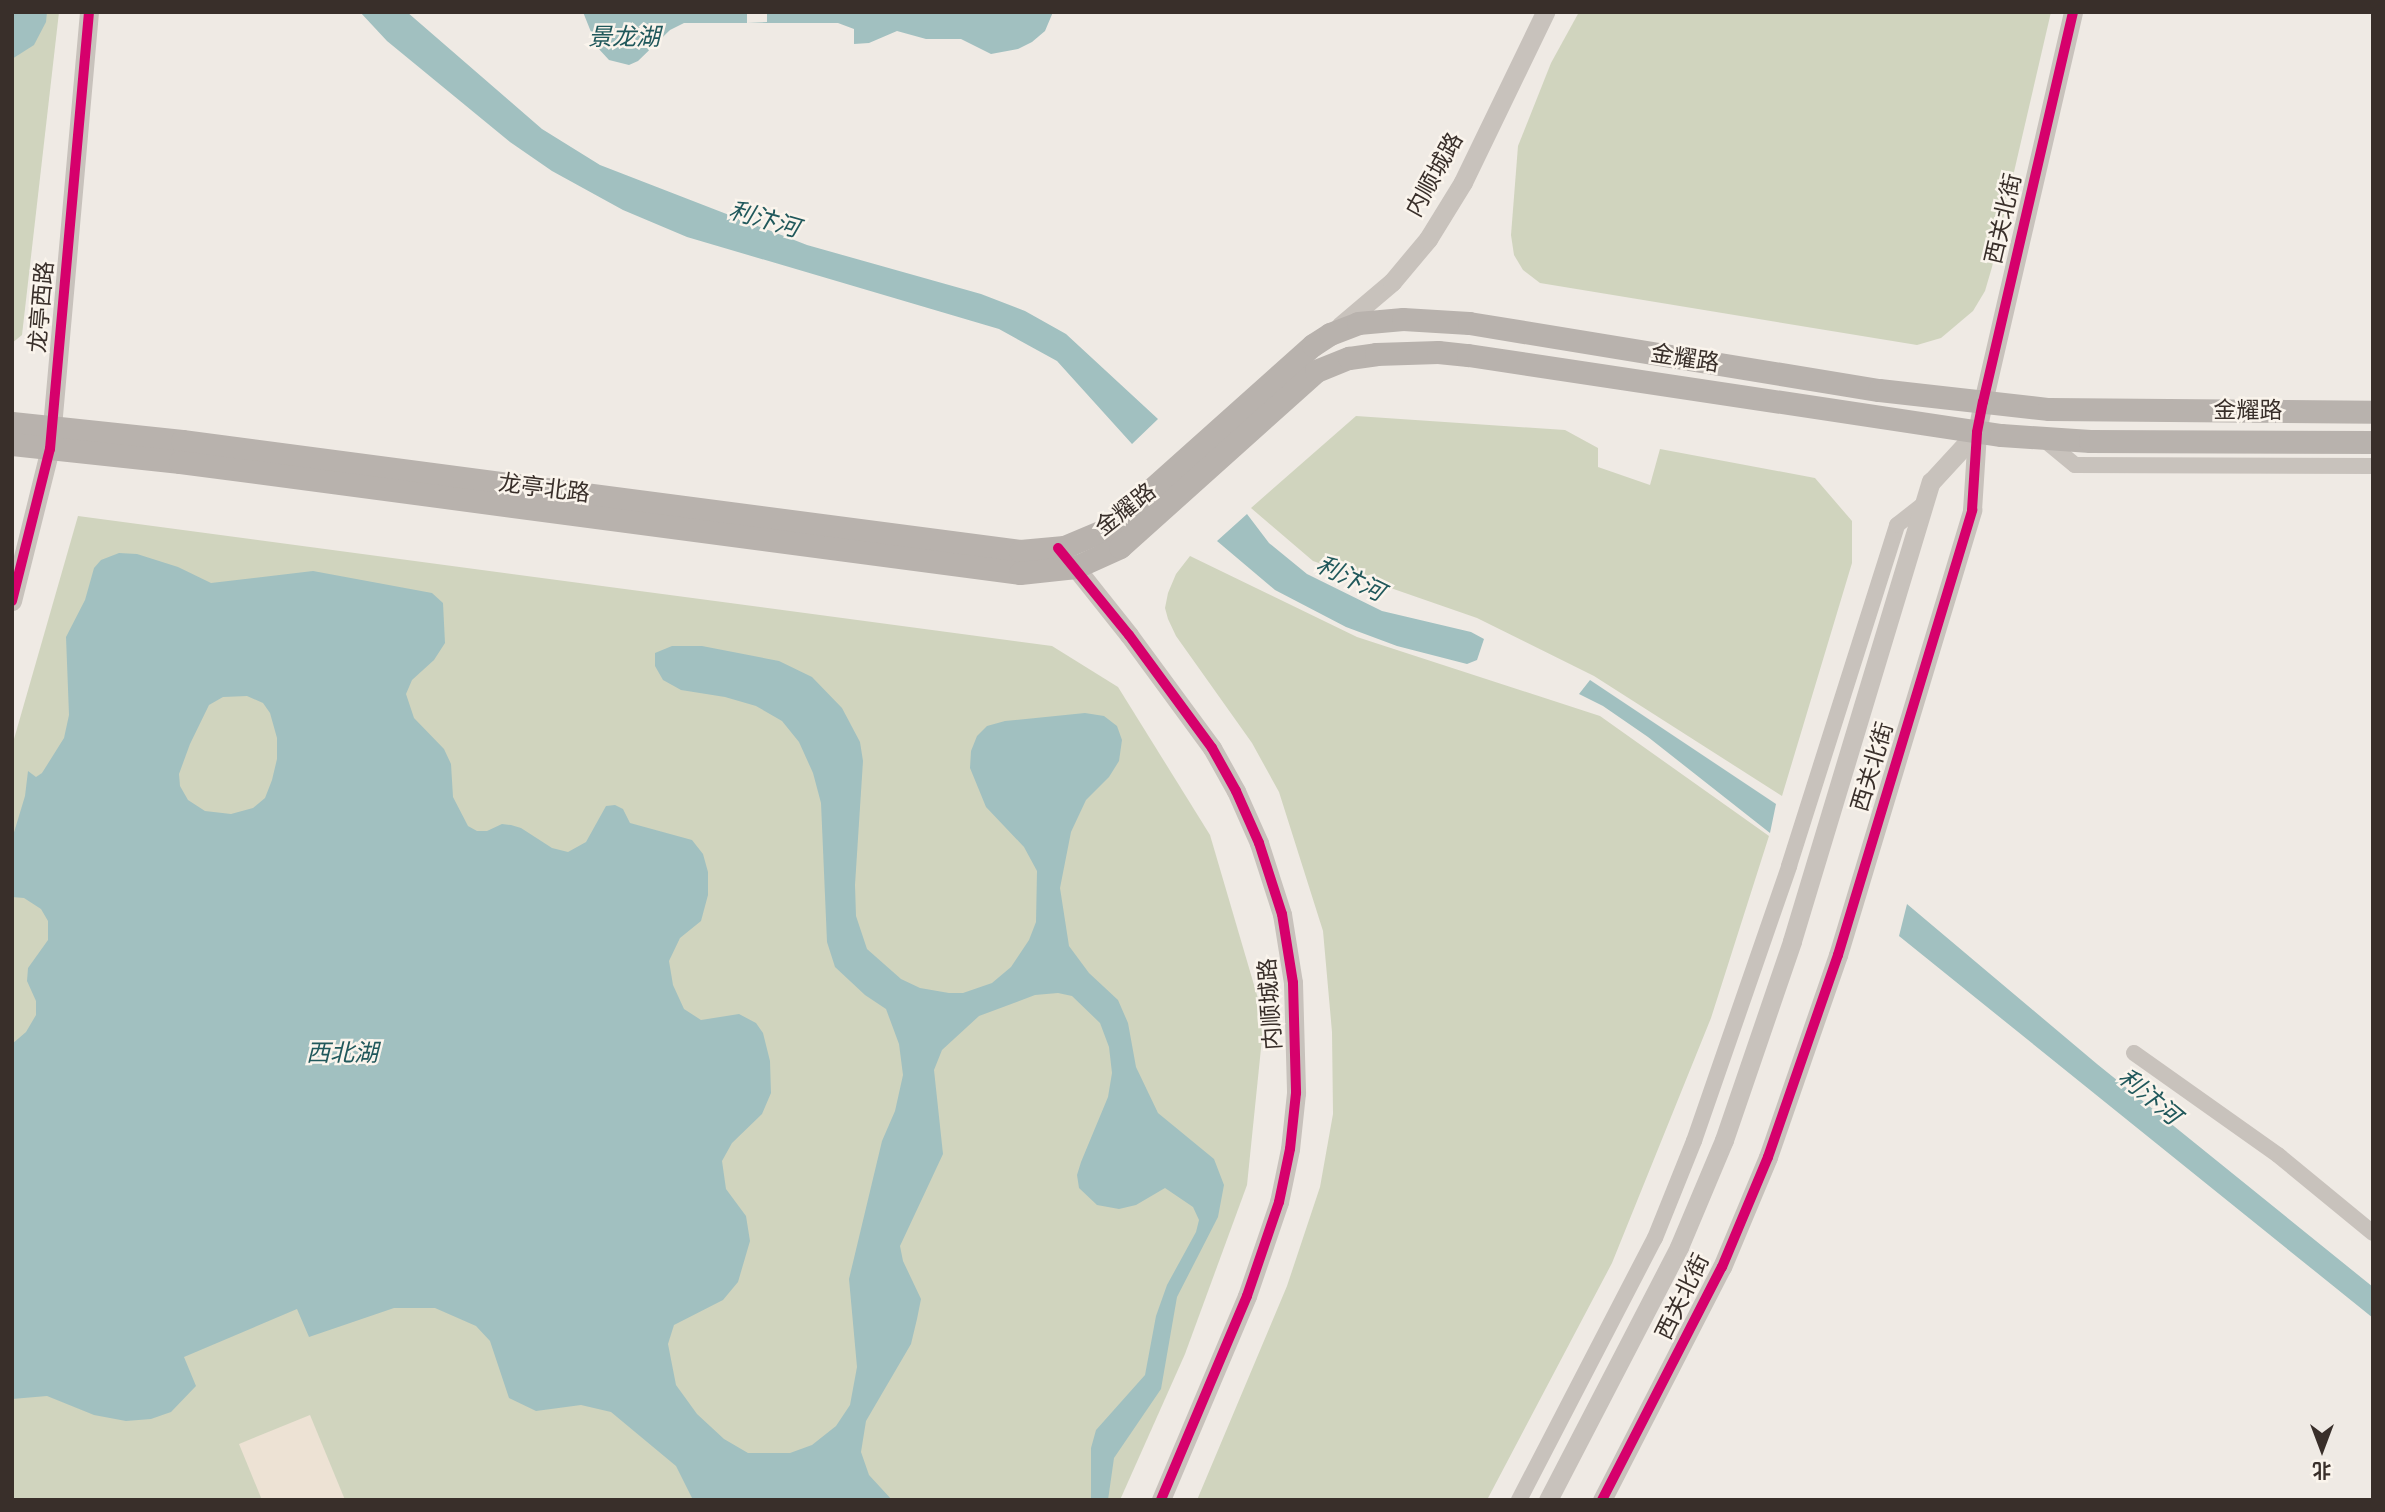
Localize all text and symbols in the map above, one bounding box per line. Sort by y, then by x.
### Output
water label: 景龙湖 [588,24,660,52]
street label: 内顺城路 [1401,128,1469,222]
street label: 西关北街 [1980,171,2028,267]
water label: 利汴河 [725,196,803,244]
street label: 龙亭西路 [24,260,60,354]
street label: 金耀路 [1649,340,1721,378]
street label: 金耀路 [2214,397,2282,425]
street label: 龙亭北路 [497,470,591,508]
street label: 金耀路 [1090,478,1162,542]
water label: 利汴河 [1311,550,1389,608]
street label: 西关北街 [1846,719,1900,815]
street label: 内顺城路 [1254,957,1288,1051]
water label: 西北湖 [306,1040,378,1068]
water label: 利汴河 [2112,1063,2186,1131]
street label: 西关北街 [1650,1250,1716,1344]
north arrow [2287,1414,2357,1484]
text: 北 [2313,1459,2332,1482]

